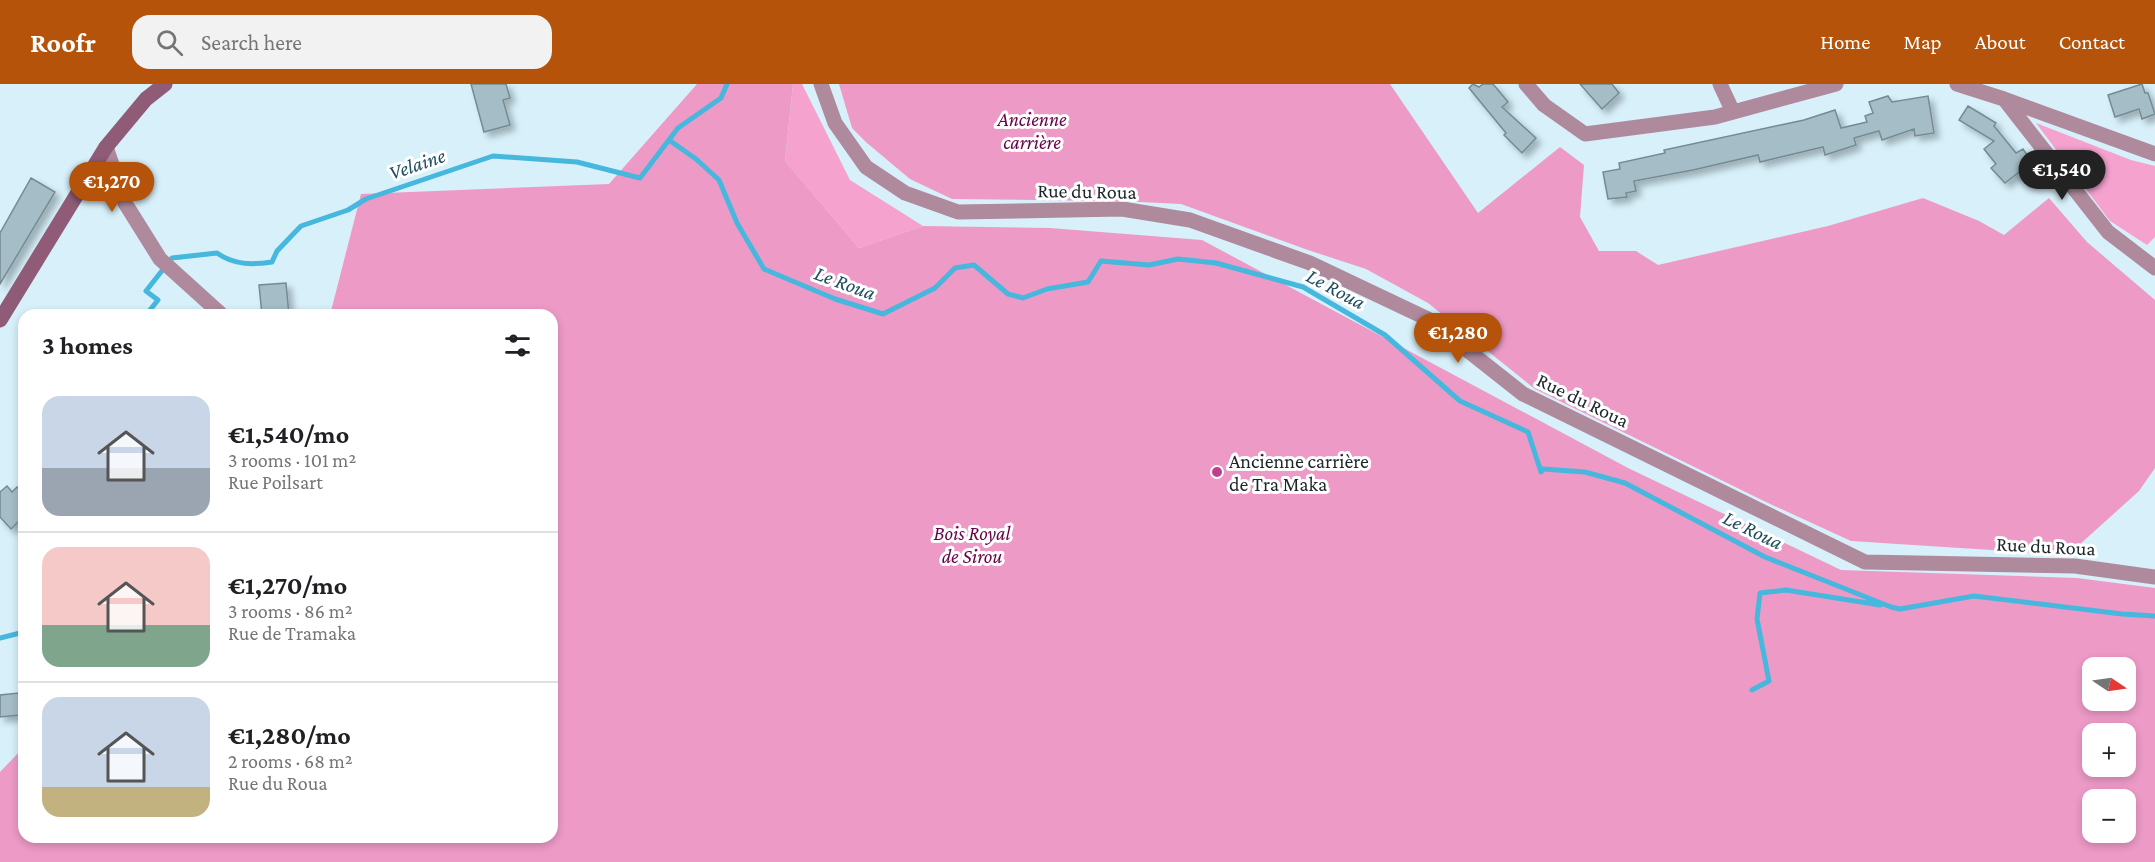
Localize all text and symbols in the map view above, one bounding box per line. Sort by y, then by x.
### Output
search box [132,15,552,69]
icon: search [153,26,186,59]
text: Roofr [30,27,96,58]
text: Search here [201,30,302,55]
text: Home [1820,30,1870,54]
text: Map [1903,30,1942,54]
text: About [1975,30,2026,54]
text: Contact [2059,30,2125,54]
park label: Ancienne carrière [996,108,1067,153]
water label: Velaine [386,143,449,185]
pin: €1,540 [2013,150,2111,201]
text: €1,540 [2033,158,2091,180]
pin: €1,270 [63,162,161,213]
text: €1,270 [83,170,141,192]
street label: Rue du Roua [1037,179,1137,203]
water label: Le Roua [811,261,879,305]
water label: Le Roua [1303,264,1370,314]
pin: €1,280 [1409,313,1507,364]
text: €1,280 [1428,321,1488,343]
icon: filters [501,329,534,362]
text: 3 homes [42,331,133,360]
street label: Rue du Roua [1533,368,1633,432]
icon: home [90,420,162,492]
text: €1,540/mo [228,420,349,449]
text: 3 rooms · 101 m² [228,449,356,471]
place label: Ancienne carrière de Tra Maka [1229,450,1369,495]
marker: Ancienne carrière de Tra Maka [1210,465,1224,479]
text: Rue Poilsart [228,471,323,493]
water label: Le Roua [1719,505,1787,555]
park label: Bois Royal de Sirou [934,522,1012,567]
street label: Rue du Roua [1996,532,2096,560]
icon: home [90,571,162,643]
text: €1,270/mo [228,571,347,600]
text: 3 rooms · 86 m² [228,600,353,622]
text: Rue de Tramaka [228,622,356,644]
north arrow [2082,657,2136,711]
map controls [2082,657,2136,843]
icon: home [90,721,162,793]
text: €1,280/mo [228,721,351,750]
button: + [2082,723,2136,777]
text: 2 rooms · 68 m² [228,750,353,772]
text: Rue du Roua [228,772,328,794]
button: − [2082,789,2136,843]

